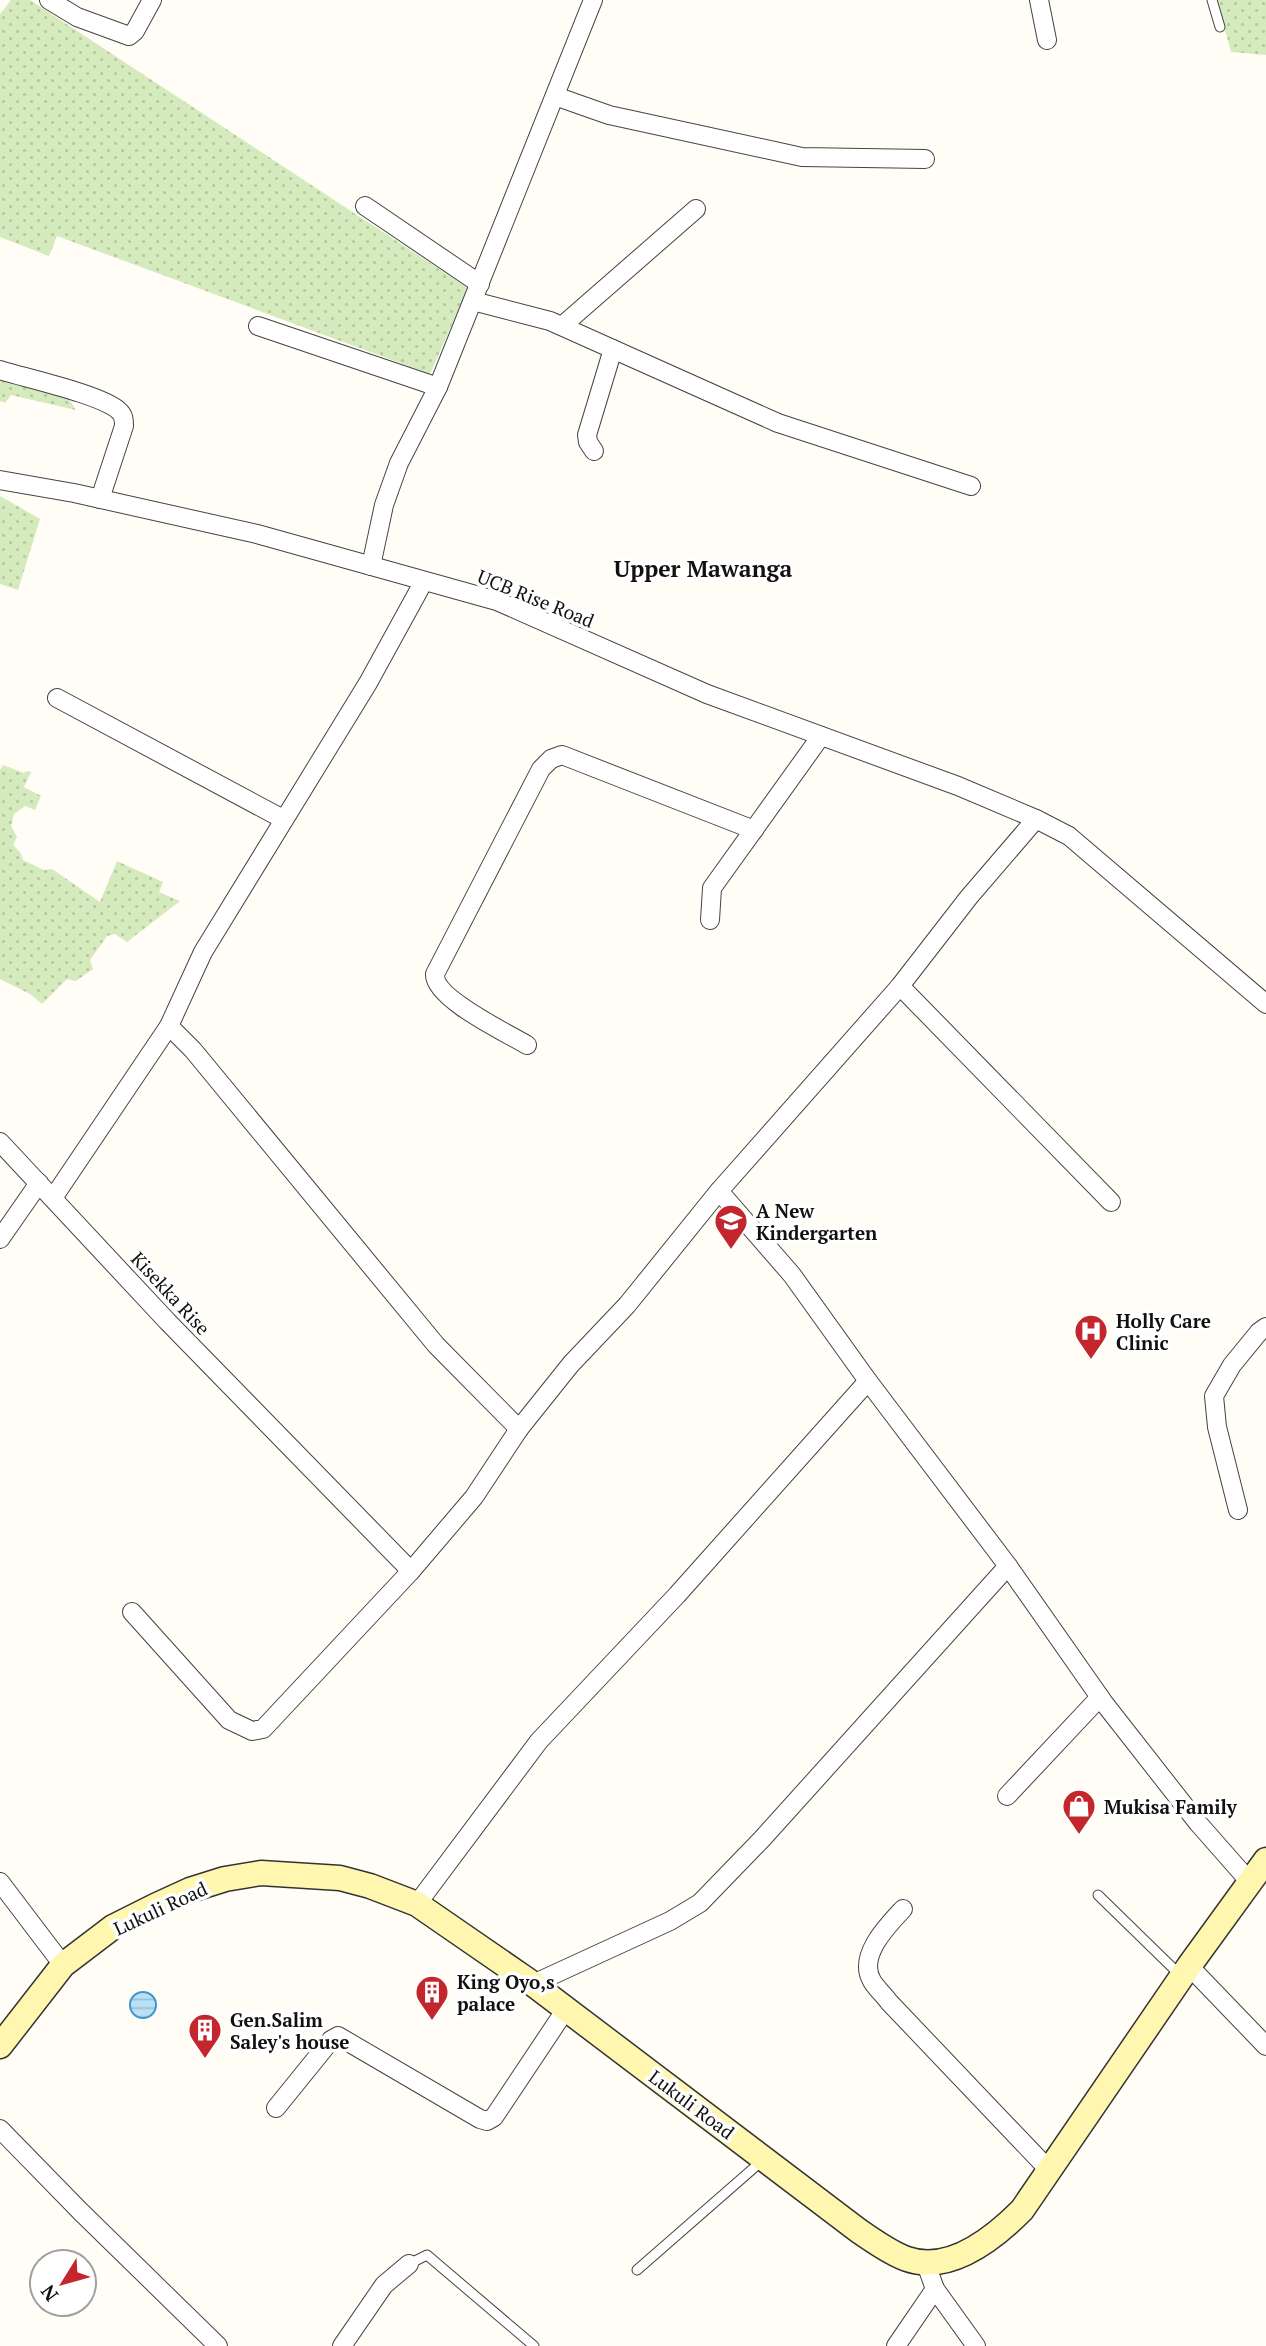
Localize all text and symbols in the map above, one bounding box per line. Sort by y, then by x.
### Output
district label: Upper Mawanga [614,553,792,584]
street label: UCB Rise Road [474,563,599,633]
place label: A New Kindergarten [756,1198,878,1245]
school or university icon: A New Kindergarten [712,1202,750,1251]
street label: Kisekka Rise [126,1246,216,1340]
place label: Holly Care Clinic [1116,1308,1211,1355]
hospital icon: Holly Care Clinic [1072,1312,1110,1361]
shop icon: Mukisa Family [1060,1787,1098,1836]
place label: Mukisa Family [1104,1794,1238,1819]
street label: Lukuli Road [109,1875,211,1941]
place label: King Oyo,s palace [457,1969,555,2016]
building icon: King Oyo,s palace [413,1973,451,2022]
place label: Gen.Salim Saley's house [230,2007,349,2054]
building icon: Gen.Salim Saley's house [186,2011,224,2060]
street label: Lukuli Road [644,2064,740,2144]
north arrow [28,2248,98,2318]
text: N [34,2280,63,2307]

